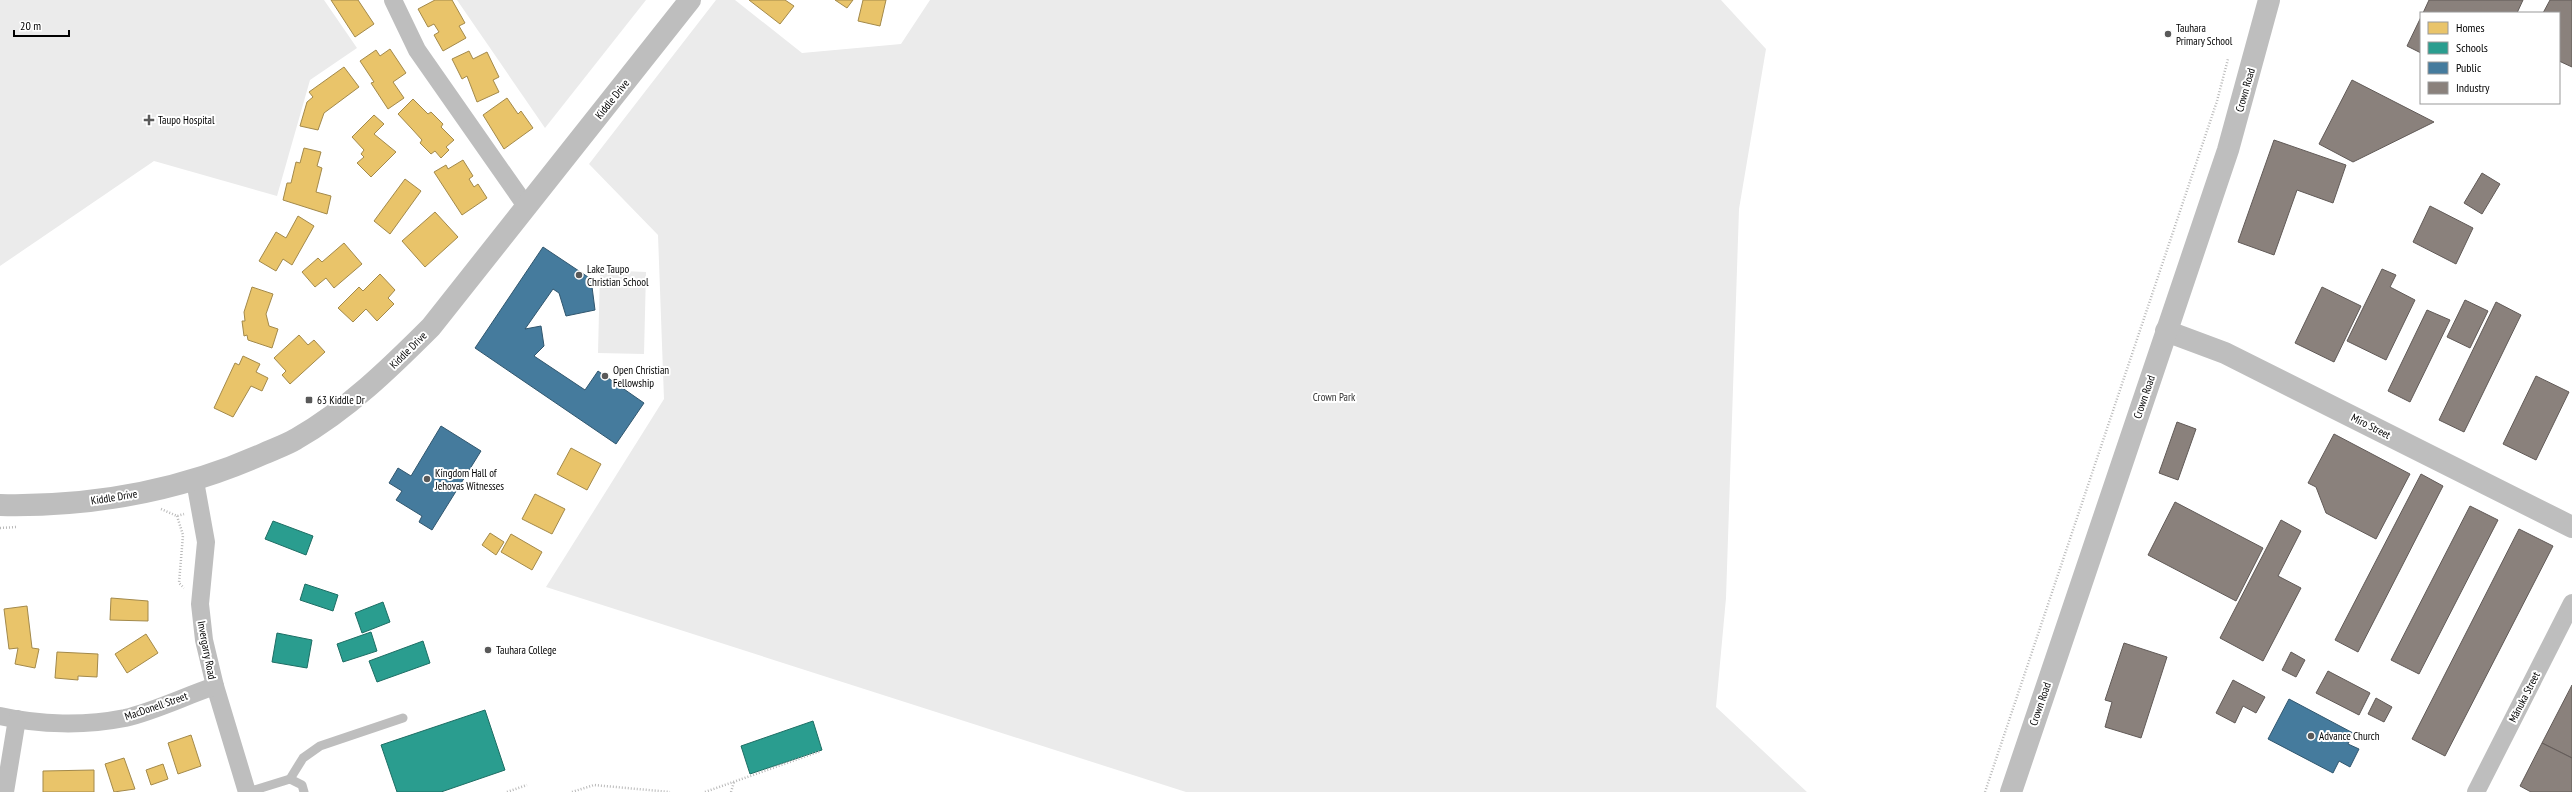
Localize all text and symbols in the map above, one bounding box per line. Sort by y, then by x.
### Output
scale bar [14,12,69,38]
legend [2420,12,2560,104]
text: 20 m [20,18,41,33]
text: Homes [2456,20,2484,35]
place label: Tauhara Primary School [2176,21,2233,48]
marker: Tauhara Primary School [2163,29,2173,39]
text: Schools [2456,40,2488,55]
text: Public [2456,60,2482,75]
street label: Crown Road [2232,66,2258,114]
street label: Kiddle Drive [592,76,632,122]
text: Industry [2456,80,2490,95]
place label: Taupo Hospital [158,113,215,127]
marker: Taupo Hospital [143,114,155,126]
place label: Lake Taupo Christian School [587,262,649,289]
marker: Lake Taupo Christian School [574,270,584,280]
street label: Kiddle Drive [387,328,430,371]
place label: Open Christian Fellowship [613,363,669,390]
marker: Open Christian Fellowship [600,371,610,381]
street label: Crown Road [2130,373,2158,421]
park label: Crown Park [1313,390,1356,404]
place label: 63 Kiddle Dr [317,393,365,407]
marker: 63 Kiddle Dr [304,395,314,405]
street label: Miro Street [2349,410,2393,442]
place label: Kingdom Hall of Jehovas Witnesses [434,466,504,493]
marker: Kingdom Hall of Jehovas Witnesses [422,474,432,484]
street label: Kiddle Drive [90,486,139,508]
street label: Invergarry Road [194,620,220,681]
place label: Tauhara College [496,643,557,657]
marker: Tauhara College [483,645,493,655]
street label: Mānuka Street [2505,669,2543,725]
street label: Crown Road [2026,680,2054,728]
street label: MacDonell Street [123,689,189,723]
place label: Advance Church [2319,729,2380,743]
marker: Advance Church [2306,731,2316,741]

